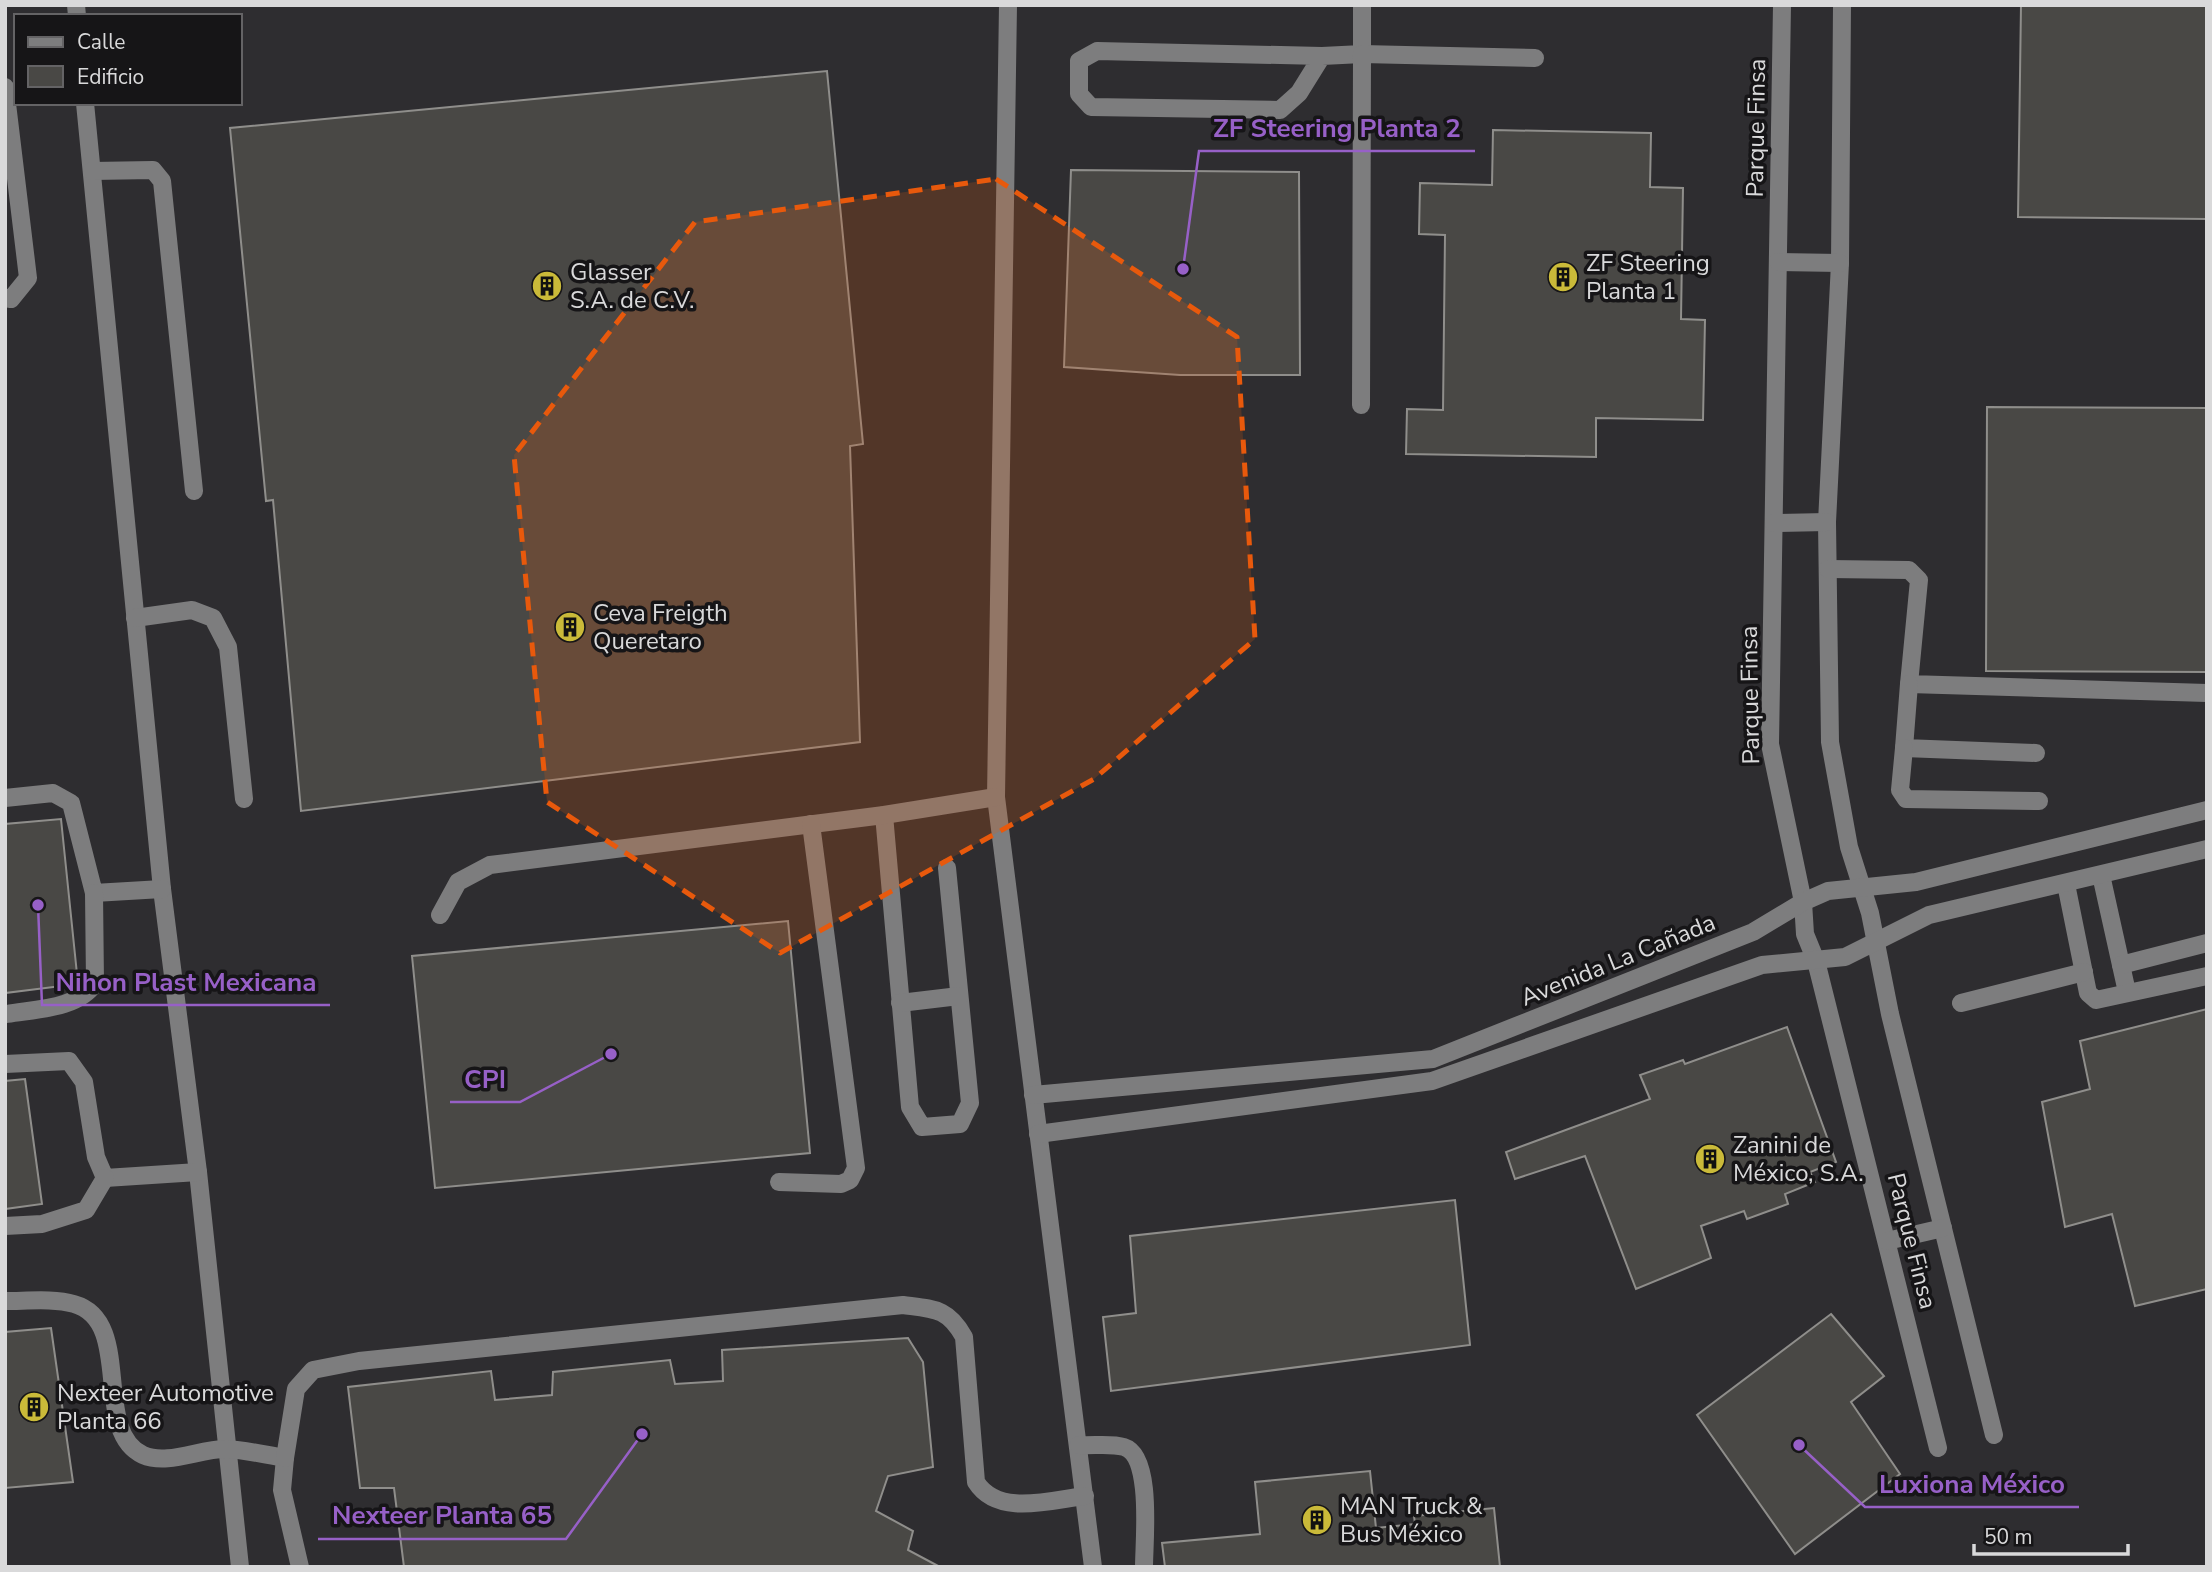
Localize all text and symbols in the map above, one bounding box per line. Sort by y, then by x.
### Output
legend [14,14,242,105]
text: Calle [77,28,125,56]
street label: Parque Finsa [1739,58,1773,198]
text: Edificio [77,63,144,91]
callout: ZF Steering Planta 2 [1199,104,1475,151]
text: ZF Steering Planta 2 [1213,111,1461,146]
place label: ZF Steering Planta 1 [1586,247,1710,307]
place label: Glasser S.A. de C.V. [570,256,694,316]
building icon: ZF Steering Planta 1 [1546,260,1580,294]
building icon: Glasser S.A. de C.V. [530,269,564,303]
place label: Ceva Freigth Queretaro [593,597,728,657]
building icon: Ceva Freigth Queretaro [553,610,587,644]
street label: Parque Finsa [1733,625,1767,765]
street label: Avenida La Cañada [1516,906,1720,1014]
callout: Nihon Plast Mexicana [42,958,330,1005]
text: Nihon Plast Mexicana [56,965,316,1000]
callout: CPI [450,1055,520,1102]
text: CPI [464,1062,506,1097]
place label: Zanini de México, S.A. [1733,1129,1864,1189]
building icon: Zanini de México, S.A. [1693,1142,1727,1176]
street label: Parque Finsa [1880,1170,1944,1312]
place label: Nexteer Automotive Planta 66 [57,1377,274,1437]
building icon: Nexteer Automotive Planta 66 [17,1390,51,1424]
callout: Luxiona México [1865,1460,2079,1507]
text: Luxiona México [1879,1467,2065,1502]
place label: MAN Truck & Bus México [1340,1490,1483,1550]
callout: Nexteer Planta 65 [318,1492,566,1539]
text: Nexteer Planta 65 [332,1498,552,1533]
building icon: MAN Truck & Bus México [1300,1503,1334,1537]
scale bar [1974,1512,2128,1556]
text: 50 m [1984,1523,2033,1551]

